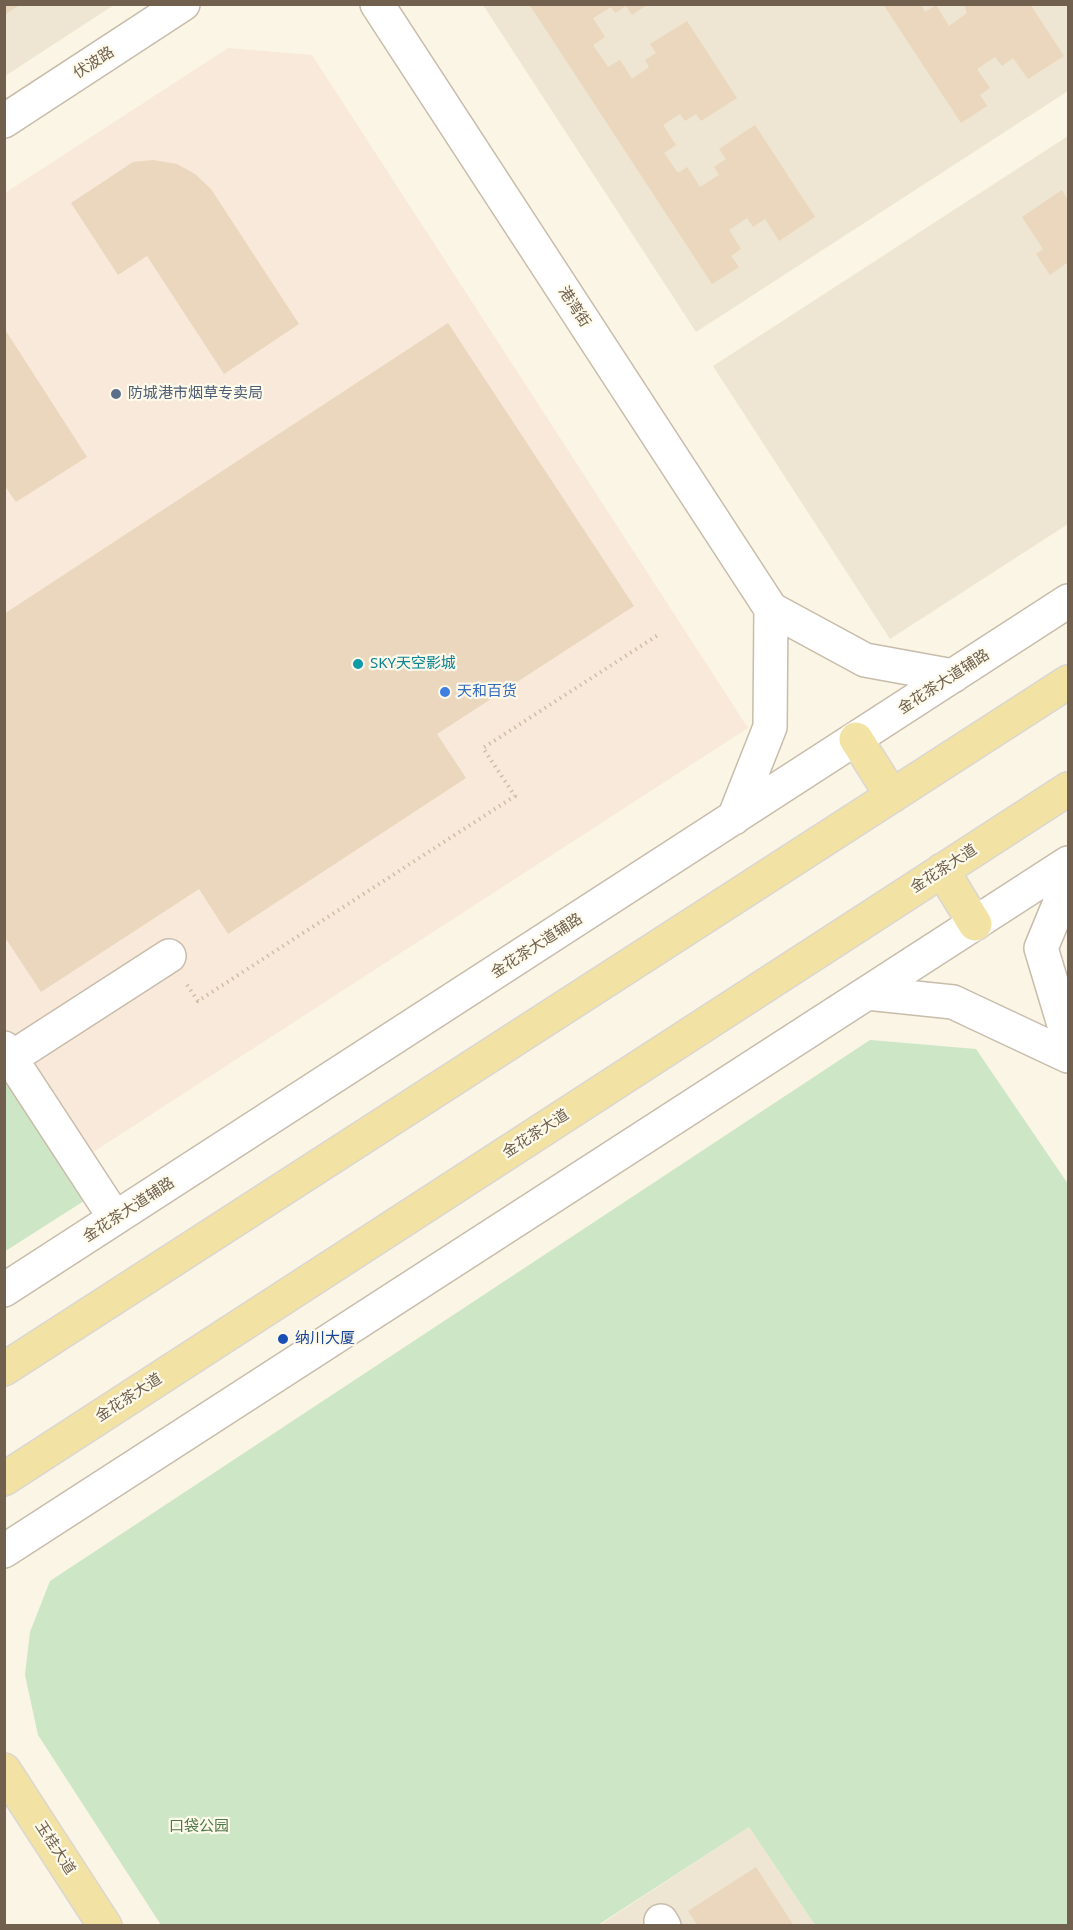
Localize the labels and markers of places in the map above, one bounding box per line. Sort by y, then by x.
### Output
place label: 防城港市烟草专卖局 [128,385,263,403]
marker: 防城港市烟草专卖局 [109,387,123,401]
place label: SKY天空影城 [370,655,456,673]
marker: SKY天空影城 [351,657,365,671]
place label: 天和百货 [457,683,517,701]
marker: 天和百货 [438,685,452,699]
place label: 纳川大厦 [295,1330,355,1348]
marker: 纳川大厦 [276,1332,290,1346]

